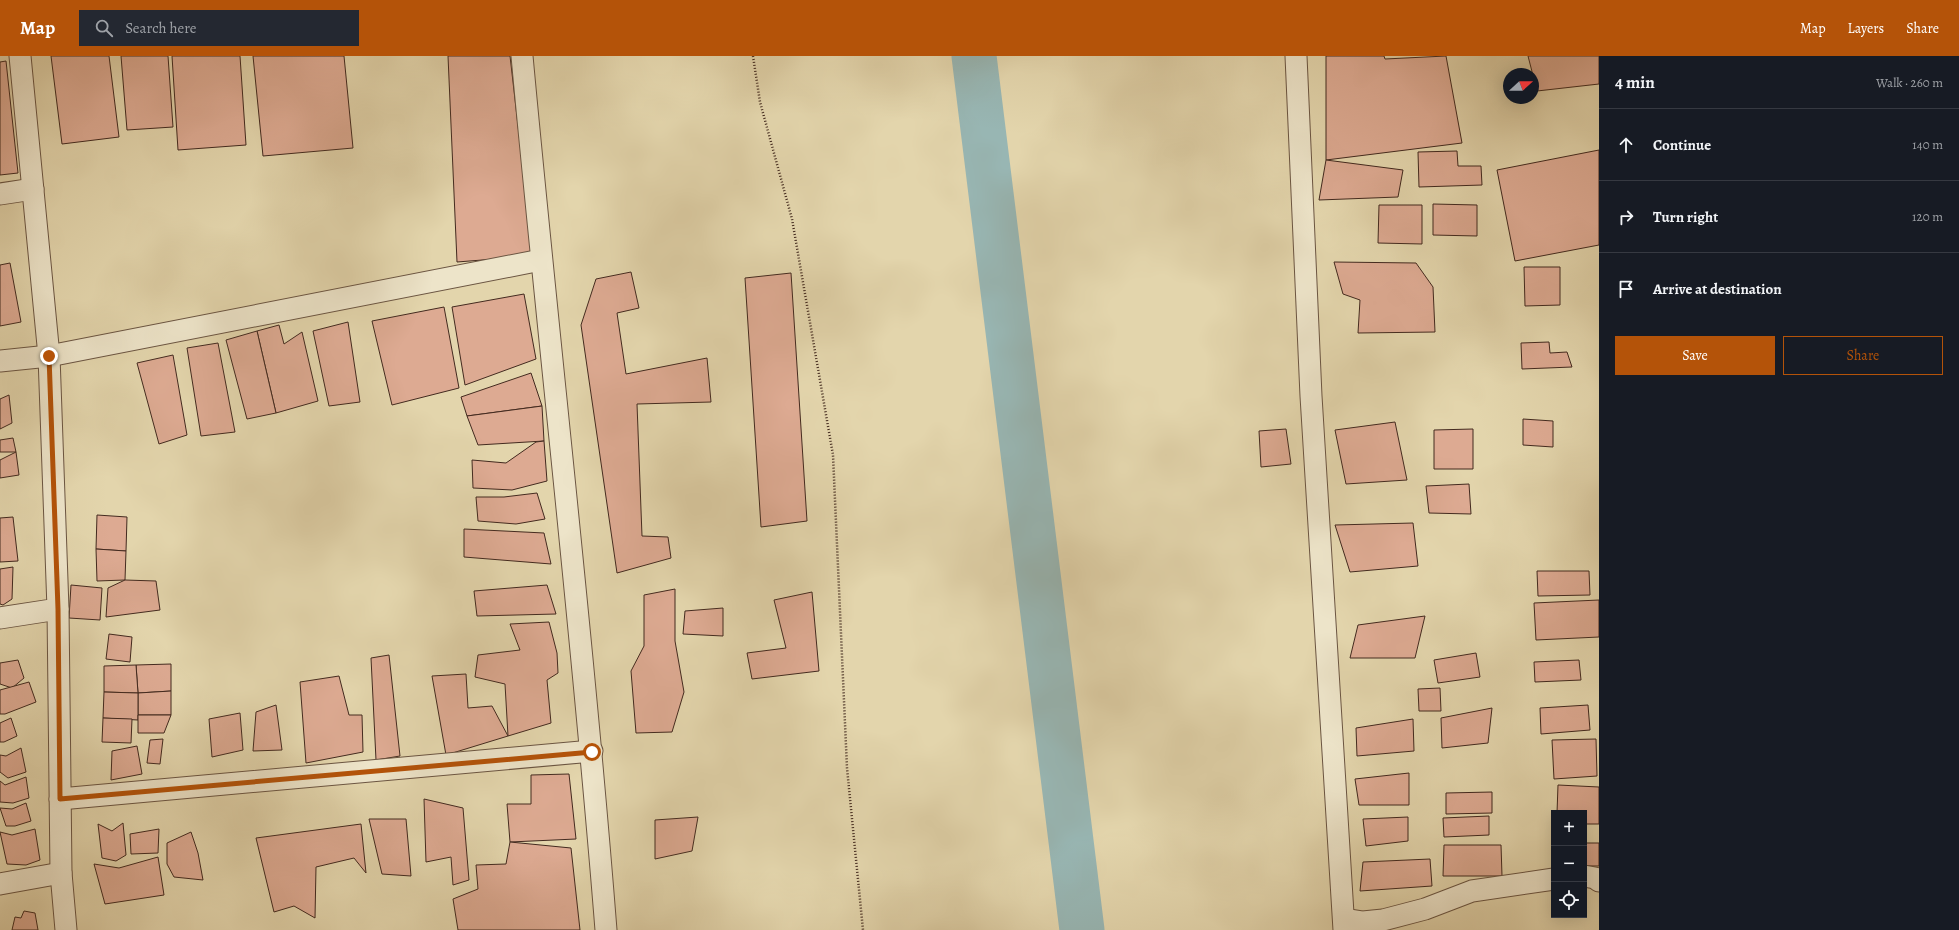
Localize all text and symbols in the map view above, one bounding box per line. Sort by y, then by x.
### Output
search box [79,10,359,46]
text: Map [20,15,55,41]
icon: search [93,17,115,39]
text: Search here [125,18,197,38]
text: Map [1800,19,1826,38]
text: Layers [1848,19,1884,38]
text: Share [1906,19,1939,38]
north arrow [1503,68,1539,104]
text: 4 min [1615,71,1655,94]
text: Walk · 260 m [1876,74,1943,91]
icon: ahead [1615,134,1637,156]
text: Continue [1653,135,1711,155]
text: 140 m [1912,136,1943,153]
icon: right [1615,206,1637,228]
text: Turn right [1653,207,1718,227]
text: 120 m [1912,208,1943,225]
icon: arrive [1615,278,1637,300]
text: Arrive at destination [1653,279,1782,299]
button: Save [1615,336,1775,375]
button: Share [1783,336,1943,375]
route end [40,347,58,365]
route start [583,743,601,761]
map controls [1551,810,1587,918]
button: + [1551,810,1587,846]
button: − [1551,846,1587,882]
button: locate [1551,882,1587,918]

